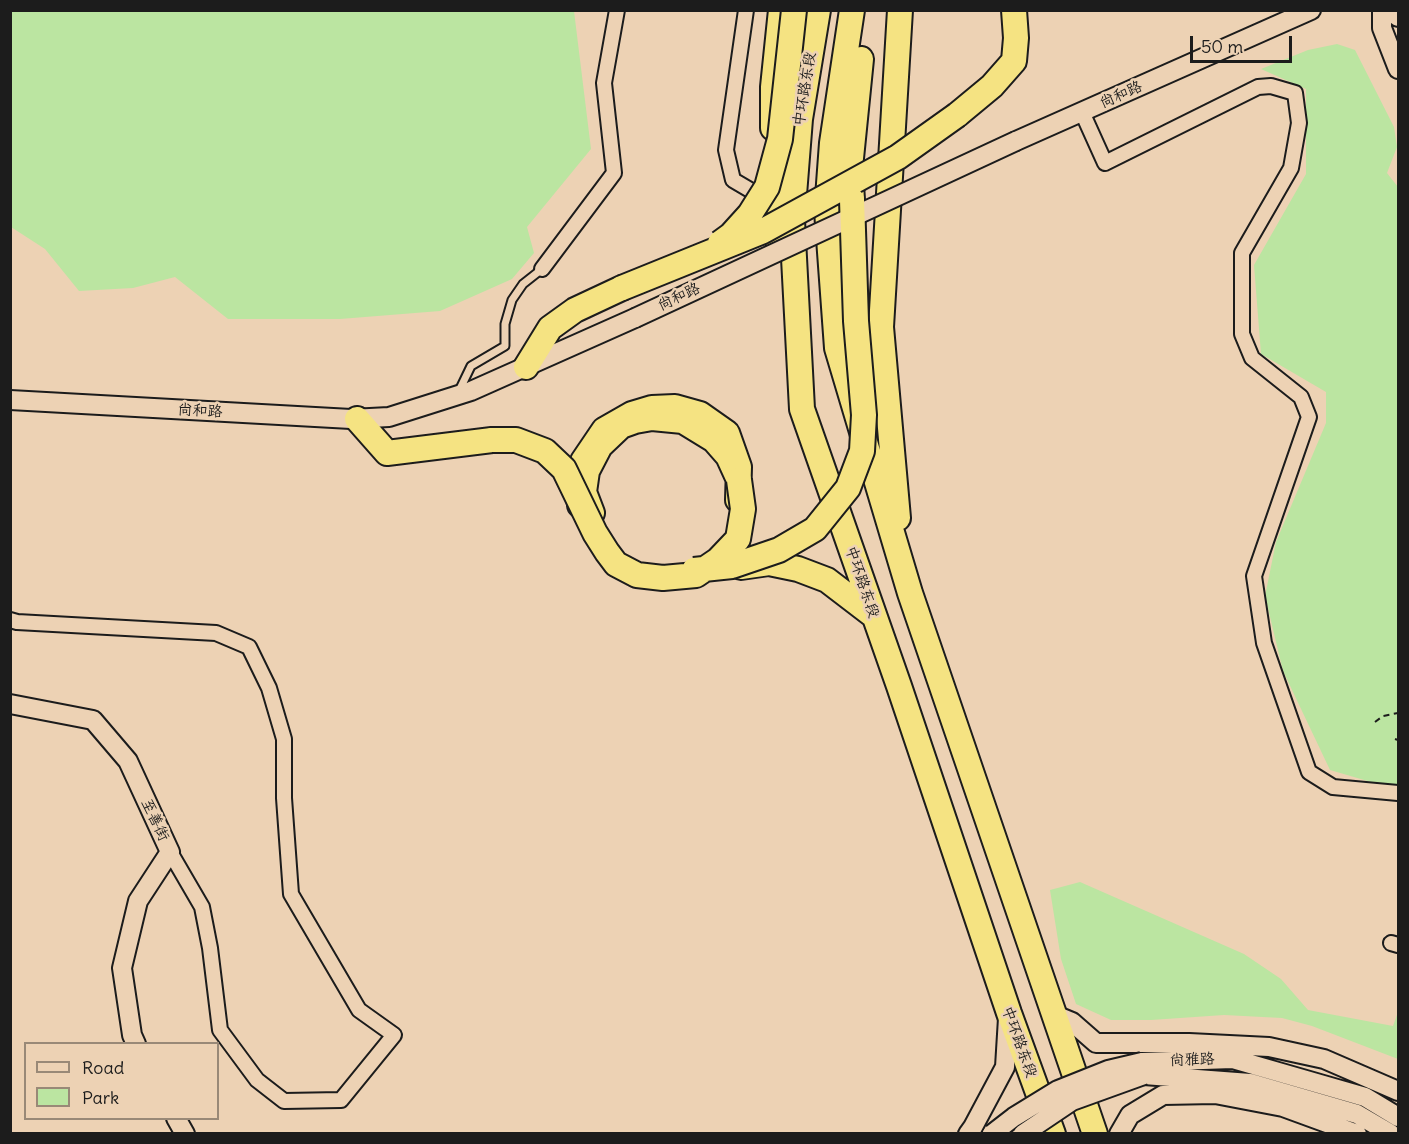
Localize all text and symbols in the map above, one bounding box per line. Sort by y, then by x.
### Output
scale bar [1193,24,1295,62]
text: 50 m [1201,35,1243,58]
street label: 中环路东段 [790,51,820,127]
street label: 尚和路 [1097,78,1145,112]
street label: 尚和路 [655,279,703,315]
street label: 尚和路 [177,401,223,421]
street label: 中环路东段 [841,544,883,620]
street label: 至善街 [137,796,173,844]
street label: 中环路东段 [998,1004,1040,1080]
legend [24,1042,219,1120]
street label: 尚雅路 [1169,1050,1215,1070]
text: Road [82,1056,124,1079]
text: Park [82,1086,119,1109]

